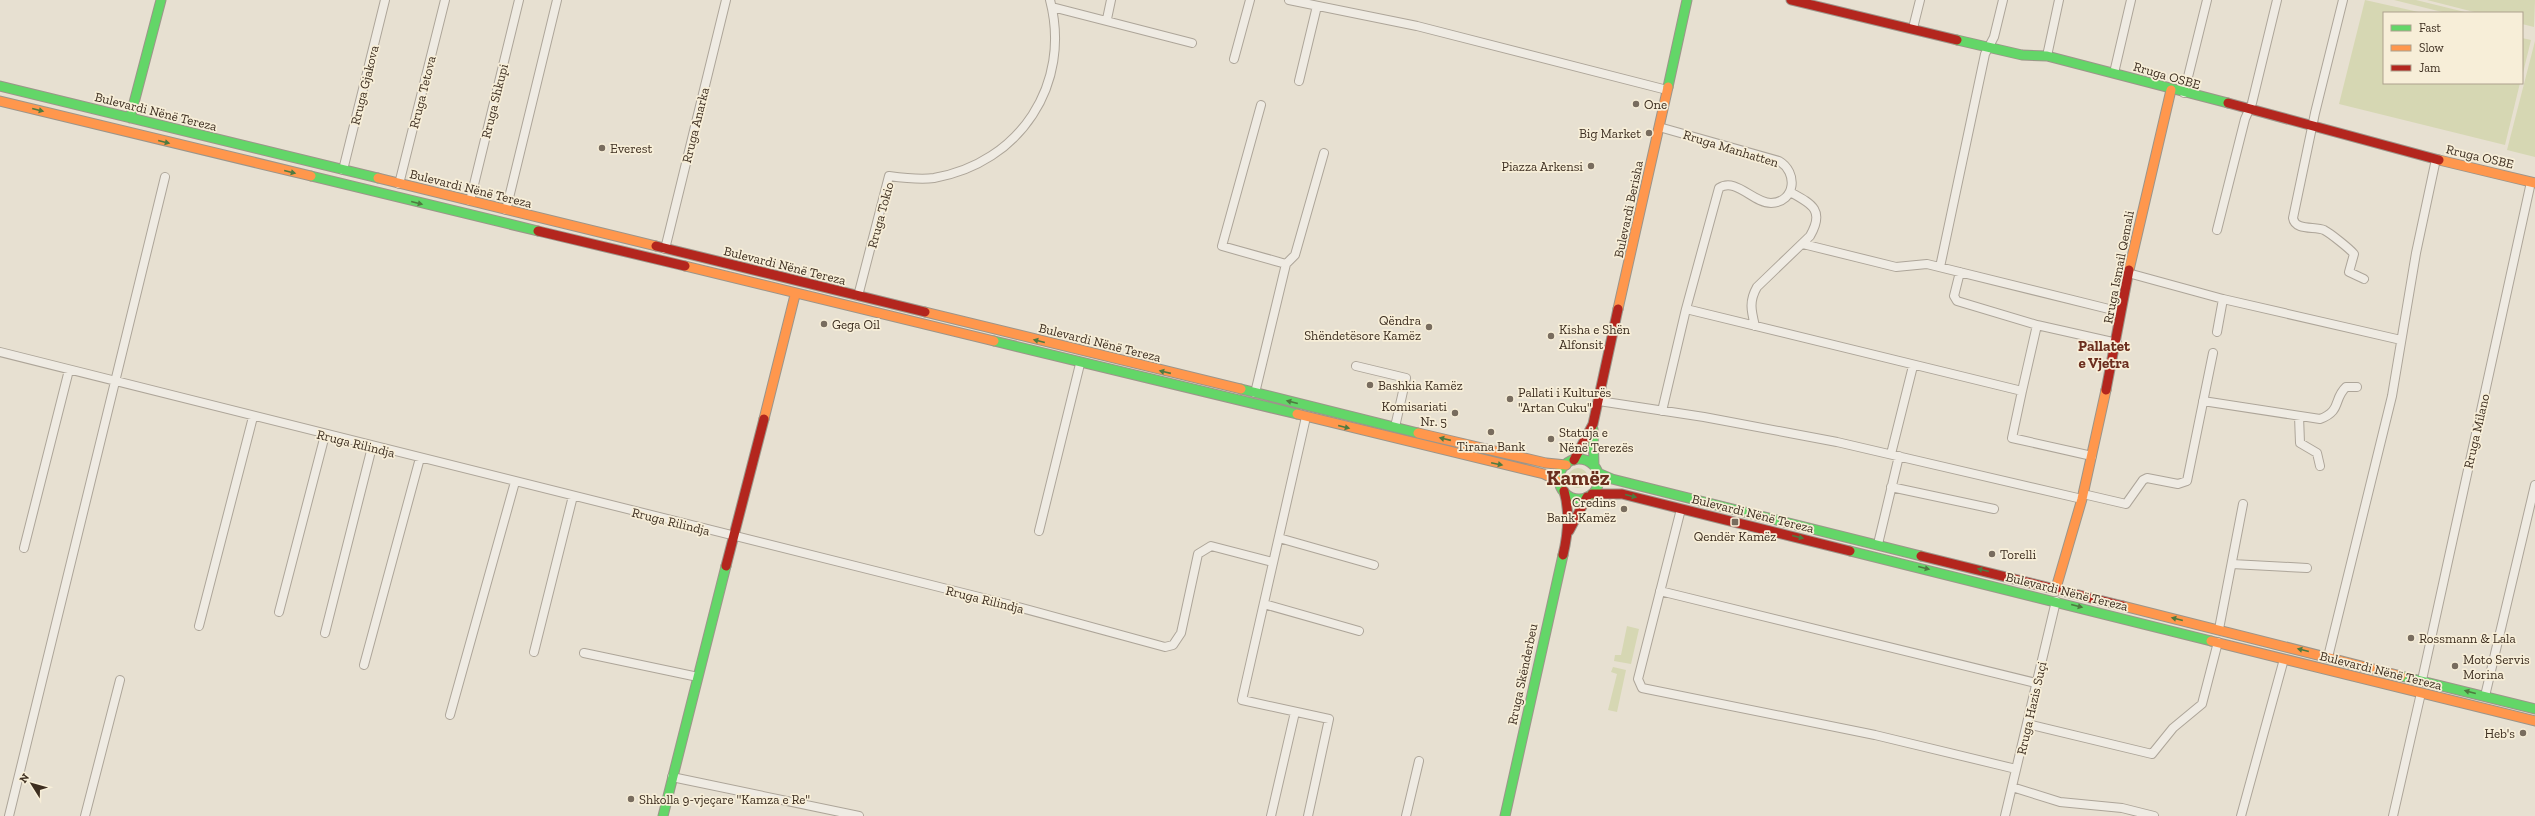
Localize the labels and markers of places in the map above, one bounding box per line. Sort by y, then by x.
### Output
place label: One [1644,97,1667,112]
marker: One [1631,99,1641,109]
place label: Big Market [1579,126,1641,141]
marker: Big Market [1644,128,1654,138]
place label: Everest [610,141,652,156]
marker: Everest [597,143,607,153]
place label: Piazza Arkensi [1501,159,1583,174]
marker: Piazza Arkensi [1586,161,1596,171]
place label: Qëndra Shëndetësore Kamëz [1304,313,1422,343]
place label: Gega Oil [832,317,881,332]
marker: Gega Oil [819,319,829,329]
marker: Qëndra Shëndetësore Kamëz [1424,322,1434,332]
place label: Kisha e Shën Alfonsit [1559,322,1631,352]
marker: Kisha e Shën Alfonsit [1546,331,1556,341]
place label: Bashkia Kamëz [1378,378,1463,393]
marker: Bashkia Kamëz [1365,380,1375,390]
place label: Pallati i Kulturës "Artan Cuku" [1518,385,1612,415]
marker: Pallati i Kulturës "Artan Cuku" [1505,394,1515,404]
place label: Komisariati Nr. 5 [1382,399,1447,429]
marker: Komisariati Nr. 5 [1450,408,1460,418]
place label: Statuja e Nënë Terezës [1559,425,1634,455]
marker: Tirana Bank [1486,427,1496,437]
marker: Statuja e Nënë Terezës [1546,434,1556,444]
place label: Tirana Bank [1457,439,1525,454]
place label: Credins Bank Kamëz [1547,495,1616,525]
marker: Credins Bank Kamëz [1619,504,1629,514]
marker: Qendër Kamëz [1730,517,1740,527]
place label: Qendër Kamëz [1694,529,1776,544]
place label: Torelli [2000,547,2036,562]
marker: Torelli [1987,549,1997,559]
place label: Rossmann & Lala [2419,631,2517,646]
marker: Rossmann & Lala [2406,633,2416,643]
place label: Moto Servis Morina [2463,652,2530,682]
marker: Moto Servis Morina [2450,661,2460,671]
place label: Heb's [2484,726,2515,741]
marker: Heb's [2518,728,2528,738]
place label: Shkolla 9-vjeçare "Kamza e Re" [639,792,810,808]
marker: Shkolla 9-vjeçare "Kamza e Re" [626,794,636,804]

